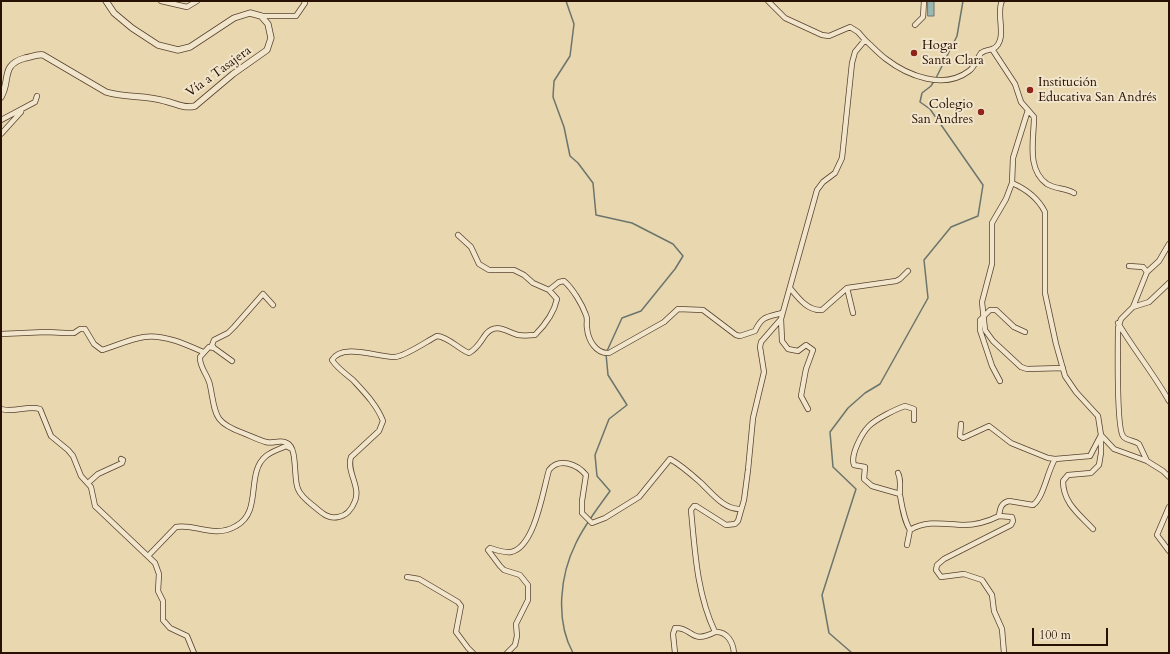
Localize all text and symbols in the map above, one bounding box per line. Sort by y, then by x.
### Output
place label: Hogar Santa Clara [922,38,984,69]
street label: Vía a Tasajera [183,43,255,101]
marker: Hogar Santa Clara [909,48,919,58]
place label: Institución Educativa San Andrés [1038,75,1157,106]
marker: Institución Educativa San Andrés [1025,85,1035,95]
place label: Colegio San Andres [911,97,973,128]
marker: Colegio San Andres [976,107,986,117]
scale bar [1034,620,1110,646]
text: 100 m [1039,627,1071,643]

